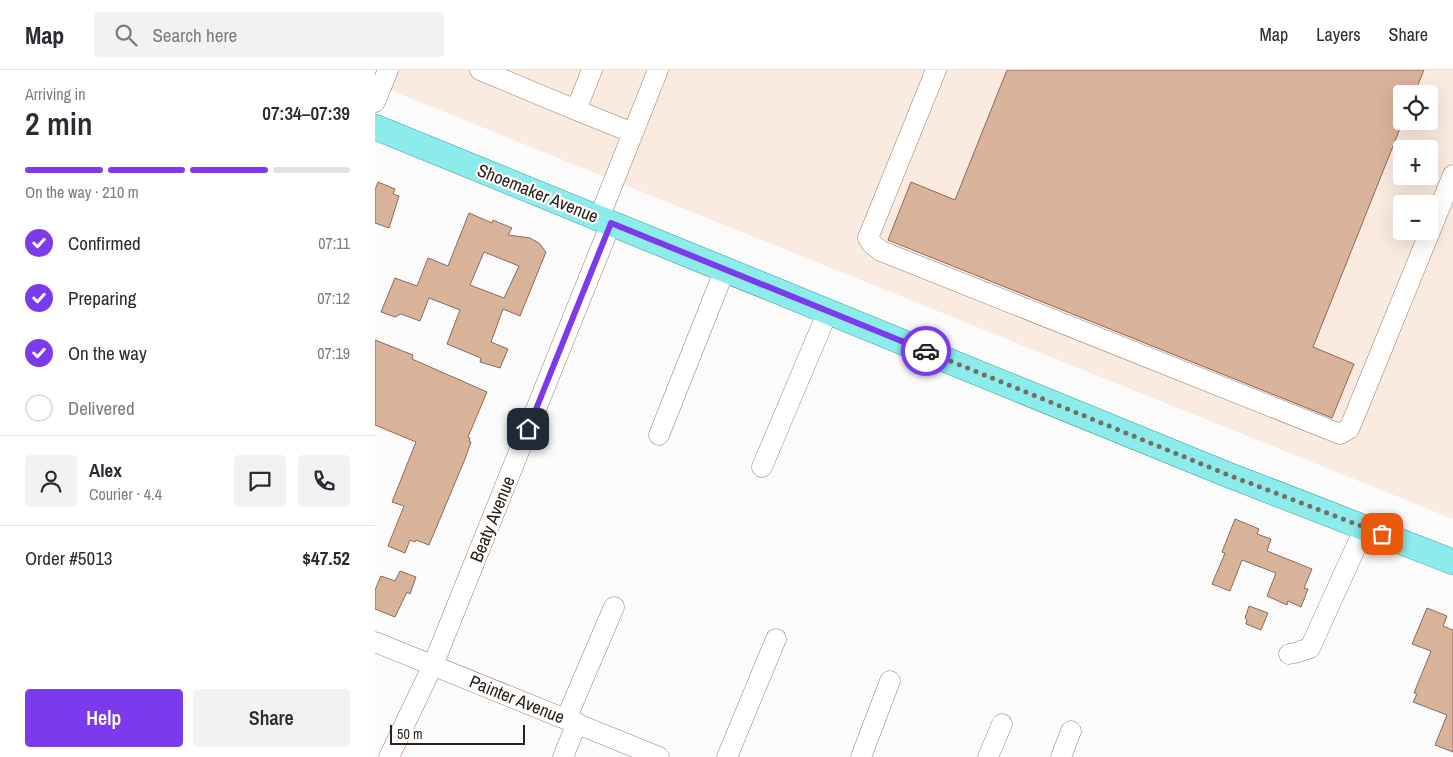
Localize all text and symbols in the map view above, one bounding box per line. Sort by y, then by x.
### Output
search box [94,12,444,57]
text: Map [25,19,64,51]
icon: search [112,21,140,49]
text: Search here [152,22,237,48]
text: Map [1260,22,1288,47]
text: Layers [1316,22,1361,47]
text: Share [1389,22,1428,47]
text: Arriving in [25,83,86,105]
map controls [1393,85,1438,240]
button: locate [1393,85,1438,130]
text: 07:34–07:39 [262,100,350,126]
text: 2 min [25,102,93,145]
button: + [1393,140,1438,185]
street label: Shoemaker Avenue [474,157,602,229]
text: On the way · 210 m [25,181,139,203]
button: − [1393,195,1438,240]
icon: check [25,229,53,257]
text: Confirmed [68,230,141,256]
text: 07:11 [318,232,350,254]
icon: check [25,284,53,312]
text: Preparing [68,285,136,311]
text: 07:12 [317,287,350,309]
courier [901,326,951,376]
icon: car [912,337,940,365]
icon: check [25,339,53,367]
text: On the way [68,340,147,366]
text: 07:19 [317,342,350,364]
text: Delivered [68,395,135,421]
pin [507,408,549,450]
icon: home [514,415,542,443]
button: person [25,455,77,507]
button: chat [234,455,286,507]
button: phone [298,455,350,507]
text: Alex [89,457,122,483]
street label: Beaty Avenue [463,472,521,566]
text: Courier · 4.4 [89,483,162,505]
pin [1361,513,1403,555]
icon: bag [1368,520,1396,548]
text: Order #5013 [25,545,112,571]
text: $47.52 [302,545,350,571]
street label: Painter Avenue [466,669,568,729]
button: Help [25,689,183,747]
button: Share [193,689,350,747]
scale bar [390,722,525,745]
text: 50 m [397,725,423,743]

